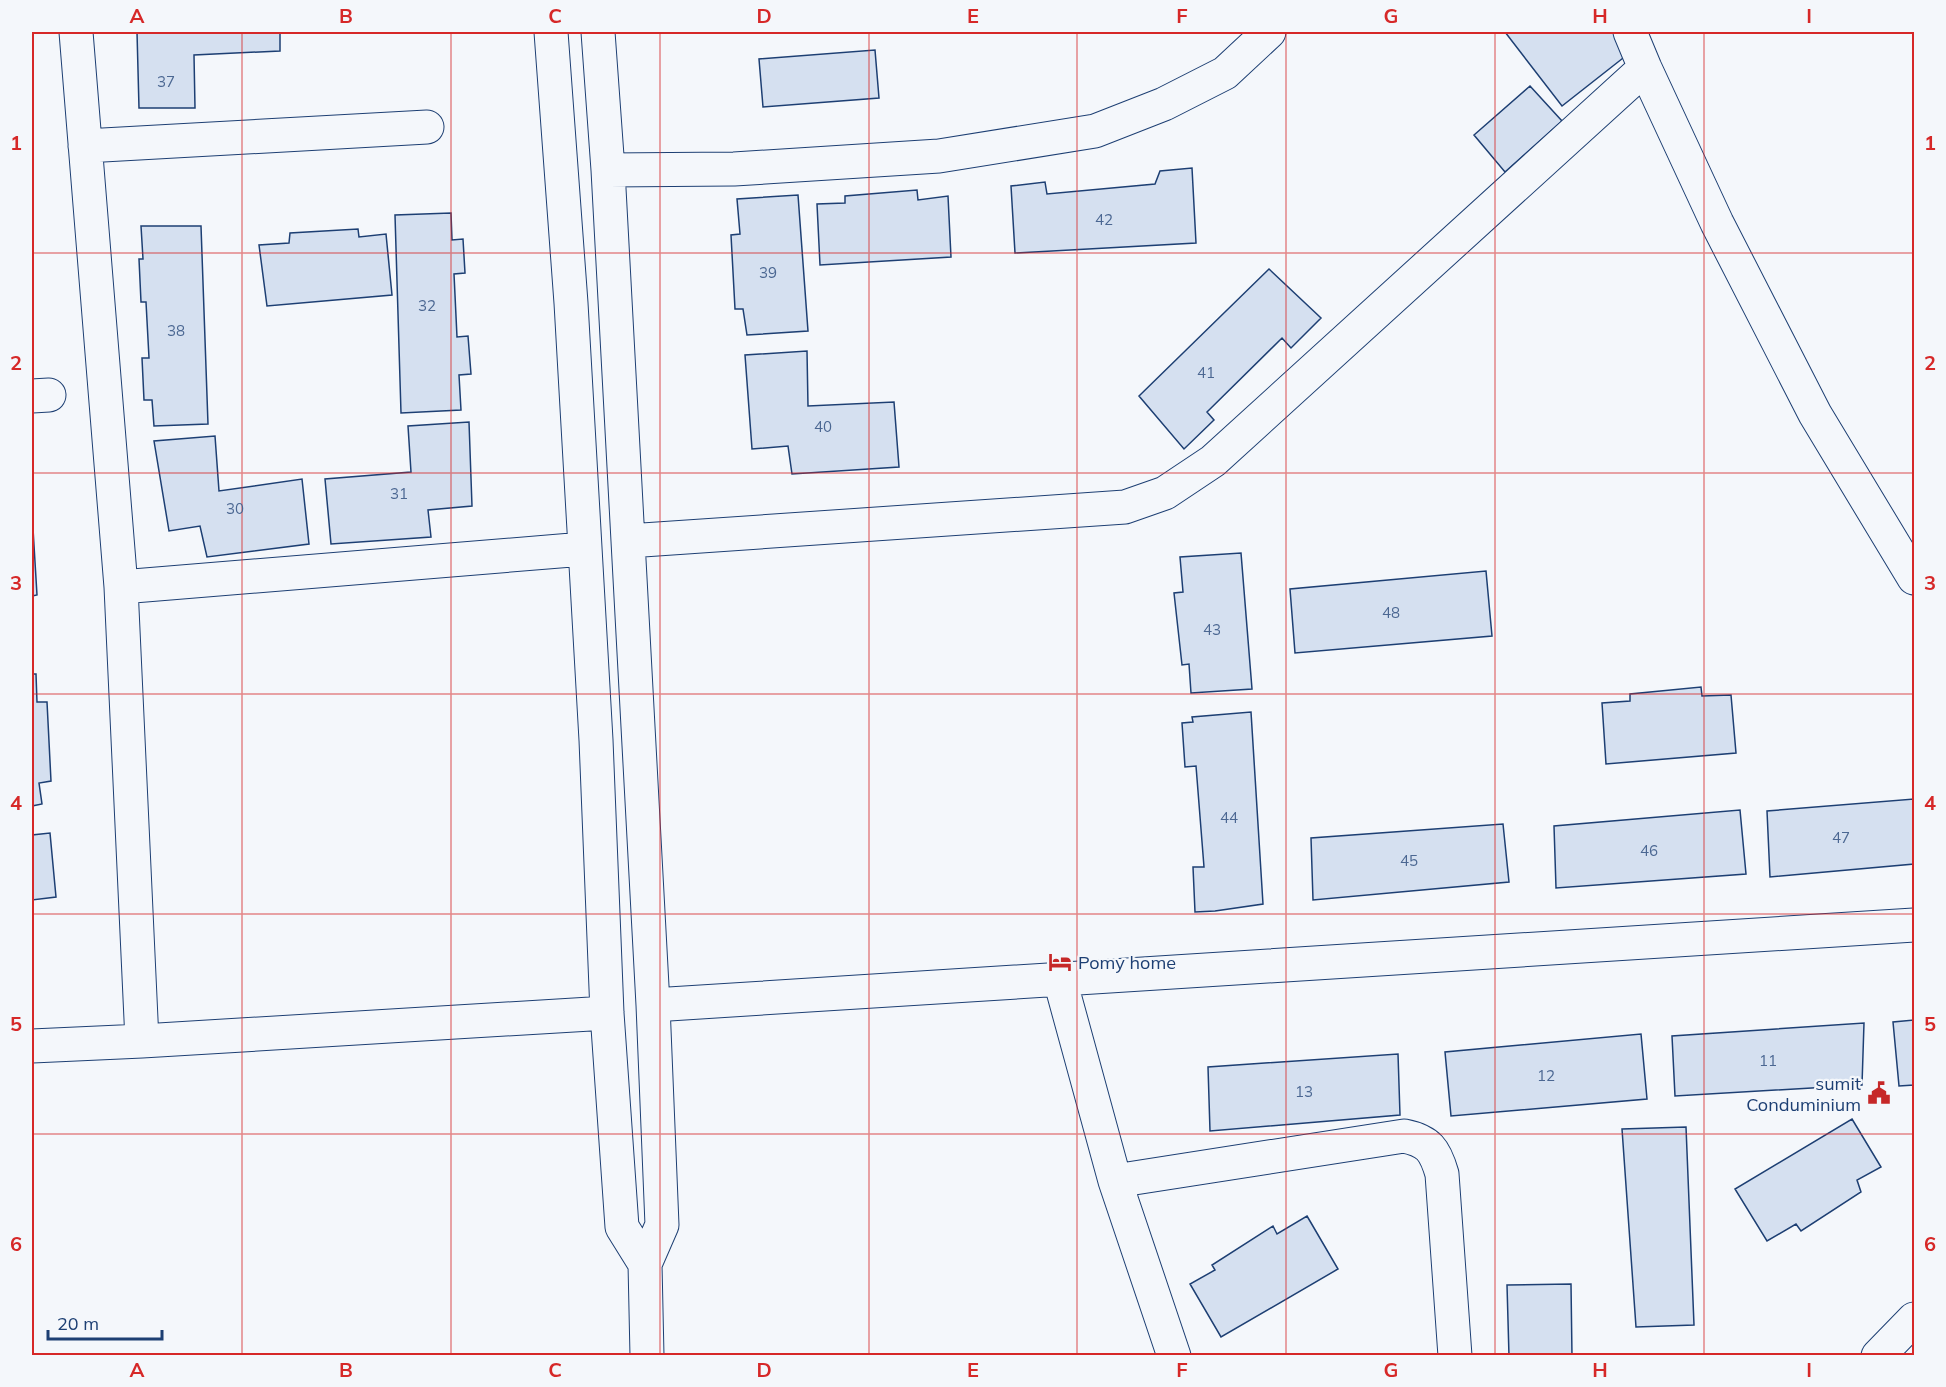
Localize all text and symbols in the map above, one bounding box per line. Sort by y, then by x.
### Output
text: A [130,3,145,28]
text: B [339,3,353,28]
text: C [548,3,562,28]
text: D [756,3,772,28]
text: E [967,3,979,28]
text: F [1176,3,1188,28]
text: G [1384,3,1398,28]
text: H [1592,3,1608,28]
text: I [1806,3,1812,28]
house number: 37 [157,72,175,91]
text: 1 [10,130,22,155]
text: 1 [1924,130,1936,155]
house number: 42 [1095,210,1113,229]
house number: 39 [759,263,777,282]
house number: 32 [418,296,436,315]
house number: 38 [167,321,185,340]
text: 2 [10,350,22,375]
text: 2 [1924,350,1936,375]
house number: 41 [1197,363,1215,382]
house number: 40 [814,417,832,436]
house number: 31 [390,484,408,503]
house number: 30 [226,499,244,518]
text: 3 [10,570,22,595]
text: 3 [1924,570,1936,595]
house number: 48 [1382,603,1400,622]
house number: 43 [1203,620,1221,639]
text: 4 [10,790,22,815]
text: 4 [1924,790,1936,815]
house number: 44 [1220,808,1238,827]
house number: 47 [1832,828,1850,847]
house number: 46 [1640,841,1658,860]
house number: 45 [1400,851,1418,870]
hotel icon: Pomy home [1047,949,1073,975]
place label: Pomy home [1078,951,1176,974]
text: 5 [10,1011,22,1036]
text: 5 [1924,1011,1936,1036]
house number: 11 [1759,1051,1777,1070]
house number: 12 [1537,1066,1555,1085]
place label: sumit Conduminium [1746,1072,1861,1116]
public building icon: sumit Conduminium [1866,1080,1892,1106]
house number: 13 [1295,1082,1313,1101]
text: 6 [10,1231,22,1256]
text: 6 [1924,1231,1936,1256]
scale bar [48,1303,162,1341]
text: 20 m [57,1312,99,1335]
text: A [130,1357,145,1382]
text: B [339,1357,353,1382]
text: C [548,1357,562,1382]
text: D [756,1357,772,1382]
text: E [967,1357,979,1382]
text: F [1176,1357,1188,1382]
text: G [1384,1357,1398,1382]
text: H [1592,1357,1608,1382]
text: I [1806,1357,1812,1382]

